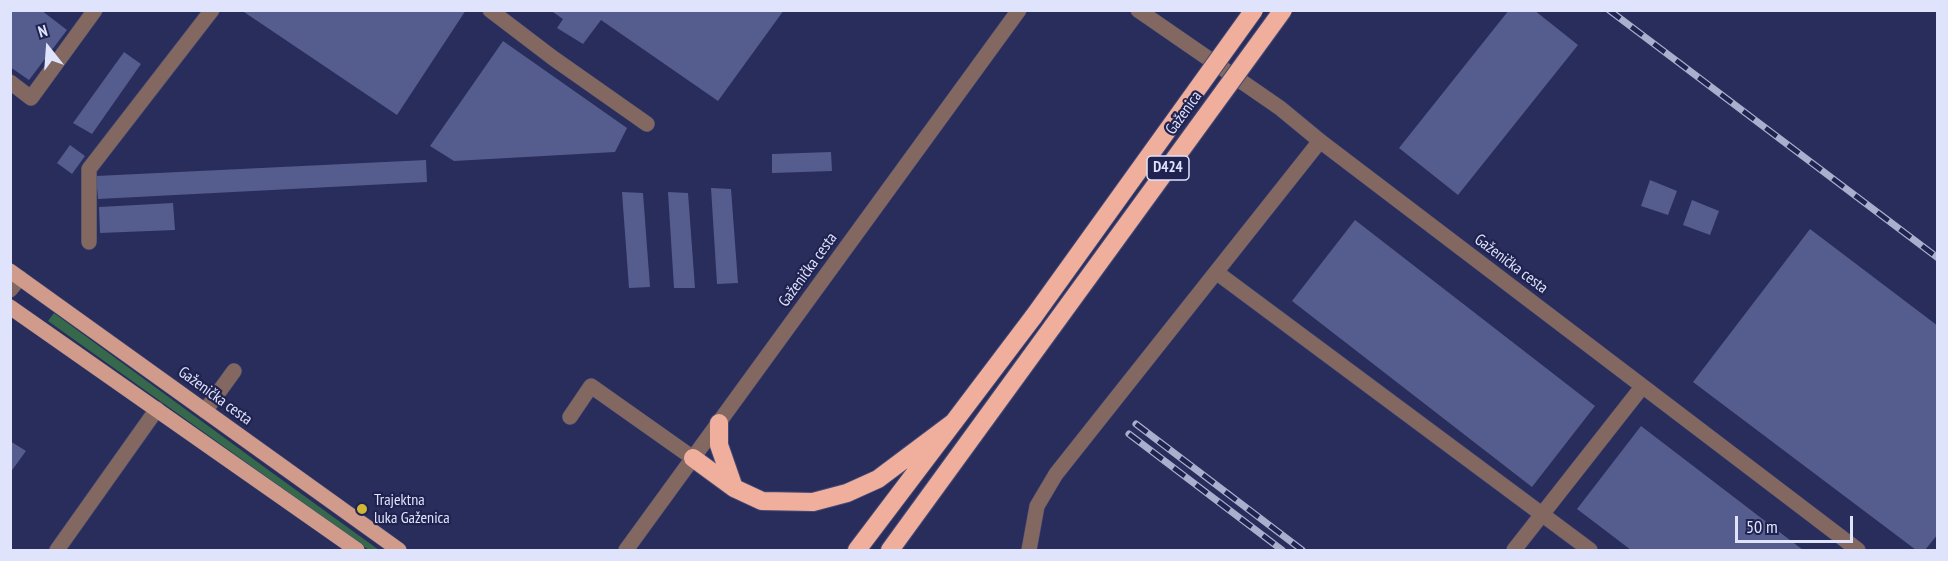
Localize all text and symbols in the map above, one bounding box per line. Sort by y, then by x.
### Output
north arrow [18,18,78,78]
text: N [36,20,50,42]
street label: Gaženica [1162,88,1206,138]
road number: D424 [1147,156,1189,180]
street label: Gaženička cesta [775,229,841,311]
street label: Gaženička cesta [1471,230,1551,298]
street label: Gaženička cesta [174,363,256,429]
place label: Trajektna luka Gaženica [374,490,450,528]
marker: Trajektna luka Gaženica [355,502,369,516]
scale bar [1738,504,1856,542]
text: 50 m [1746,515,1778,538]

